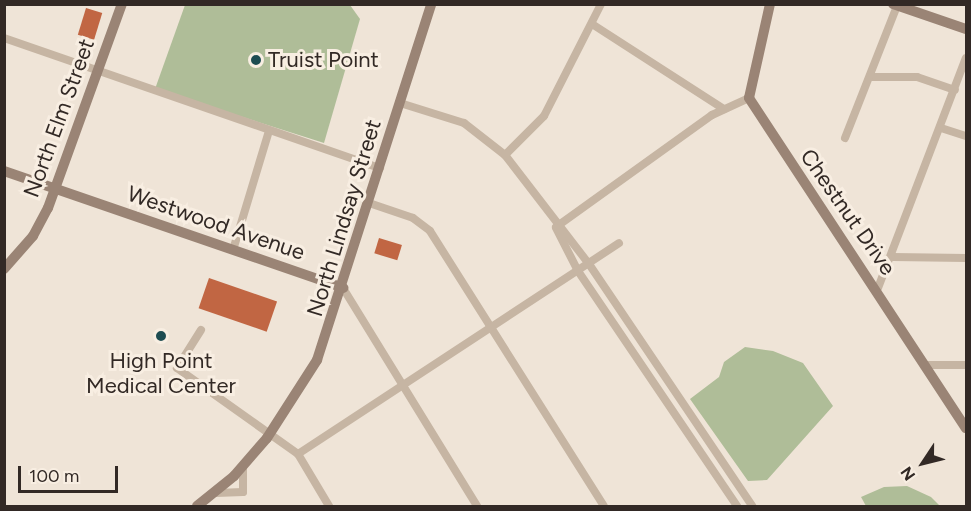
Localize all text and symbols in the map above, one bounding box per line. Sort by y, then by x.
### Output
street label: North Elm Street [18,35,100,201]
place label: Truist Point [268,47,379,73]
marker: Truist Point [249,53,263,67]
street label: North Lindsay Street [301,116,387,320]
street label: Chestnut Drive [795,144,901,280]
street label: Westwood Avenue [124,180,308,266]
marker: High Point Medical Center [152,327,170,345]
place label: High Point Medical Center [86,347,236,398]
north arrow [893,433,953,493]
scale bar [21,454,122,492]
text: N [897,463,919,484]
text: 100 m [29,465,79,487]

